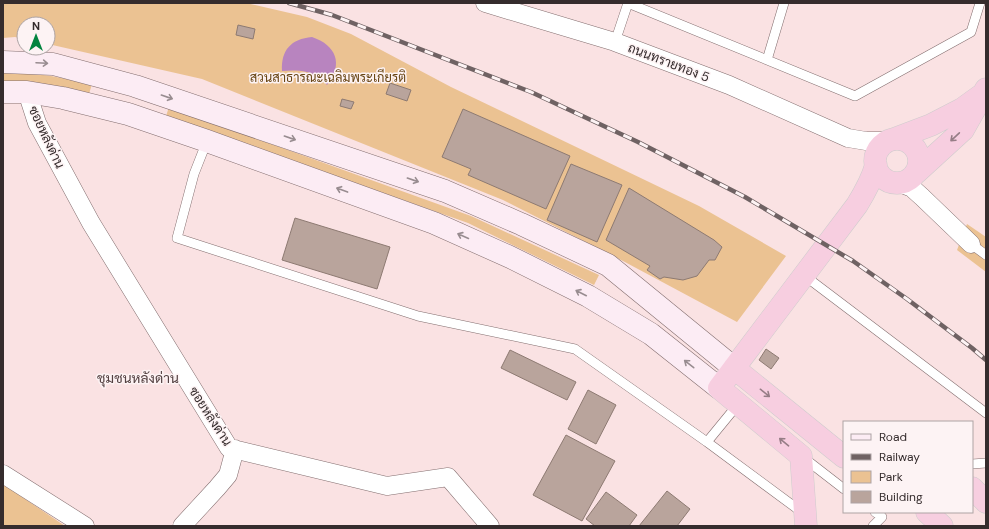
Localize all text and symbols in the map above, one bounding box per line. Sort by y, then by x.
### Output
north arrow [16,16,56,56]
text: N [32,19,40,33]
street label: ถนนทรายทอง 5 [626,39,712,86]
one-way arrow [35,60,48,67]
park label: สวนสาธารณะเฉลิมพระเกียรติ [250,68,406,86]
one-way arrow [161,93,173,101]
street label: ซอยหลังด่าน [25,103,68,171]
one-way arrow [950,132,960,142]
one-way arrow [284,135,296,143]
one-way arrow [407,177,419,185]
one-way arrow [337,185,349,193]
one-way arrow [458,232,470,239]
one-way arrow [575,289,587,296]
one-way arrow [683,360,694,368]
district label: ชุมชนหลังด่าน [97,369,179,388]
street label: ซอยหลังด่าน [185,384,236,449]
one-way arrow [759,389,770,397]
legend [843,421,973,513]
text: Road [879,429,907,445]
one-way arrow [778,437,789,446]
text: Railway [879,449,920,465]
text: Park [879,469,903,485]
text: Building [879,489,923,505]

